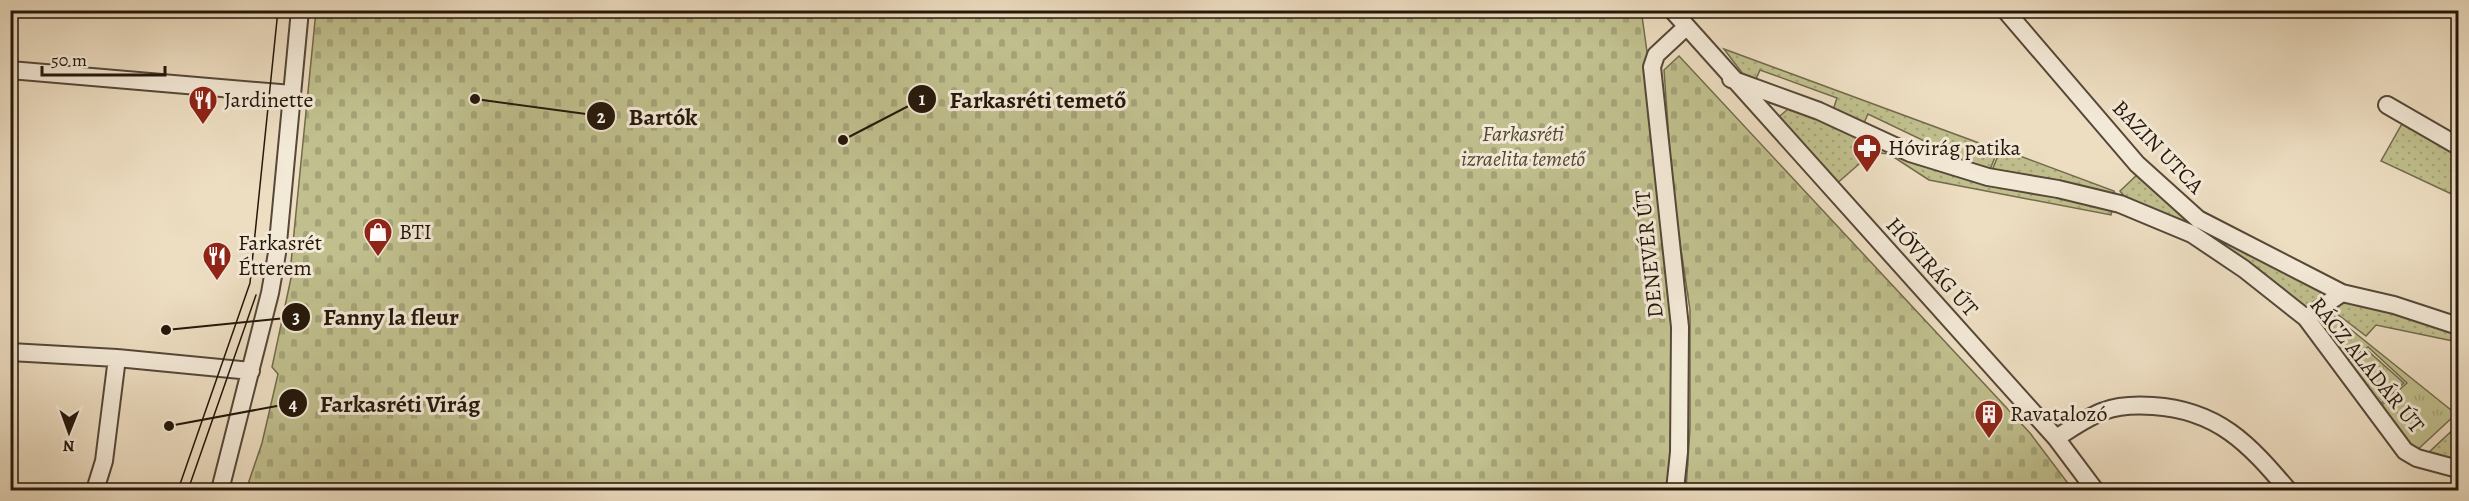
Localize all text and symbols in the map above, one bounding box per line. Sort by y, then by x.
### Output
scale bar [42,39,165,77]
text: 50 m [51,48,87,72]
callout: Farkasréti temető [907,78,1138,120]
restaurant icon: Jardinette [187,84,219,126]
text: Farkasréti temető [950,84,1126,116]
place label: Jardinette [224,85,313,115]
text: 1 [919,87,926,111]
street label: BAZIN UTCA [2106,93,2211,201]
callout: Bartók [586,95,709,137]
text: Bartók [629,101,698,133]
text: 2 [597,105,606,129]
park label: Farkasréti izraelita temető [1461,119,1586,174]
pharmacy icon: Hóvirág patika [1851,132,1883,174]
place label: Hóvirág patika [1888,133,2021,163]
street label: DENEVÉR ÚT [1627,189,1671,319]
street label: HÓVIRÁG ÚT [1879,211,1985,323]
shop icon: BTI [362,216,394,258]
place label: BTI [399,217,432,247]
place label: Farkasrét Étterem [238,228,322,283]
restaurant icon: Farkasrét Étterem [201,240,233,282]
street label: RÁCZ ALADÁR ÚT [2303,291,2431,439]
callout: Fanny la fleur [281,296,471,338]
text: Fanny la fleur [323,301,459,333]
text: 3 [292,305,300,329]
callout: Farkasréti Virág [278,382,492,424]
text: Farkasréti Virág [320,388,481,420]
text: 4 [289,392,298,416]
building icon: Ravatalozó [1973,398,2005,440]
place label: Ravatalozó [2010,399,2107,429]
north arrow [39,402,99,462]
text: N [62,435,75,457]

